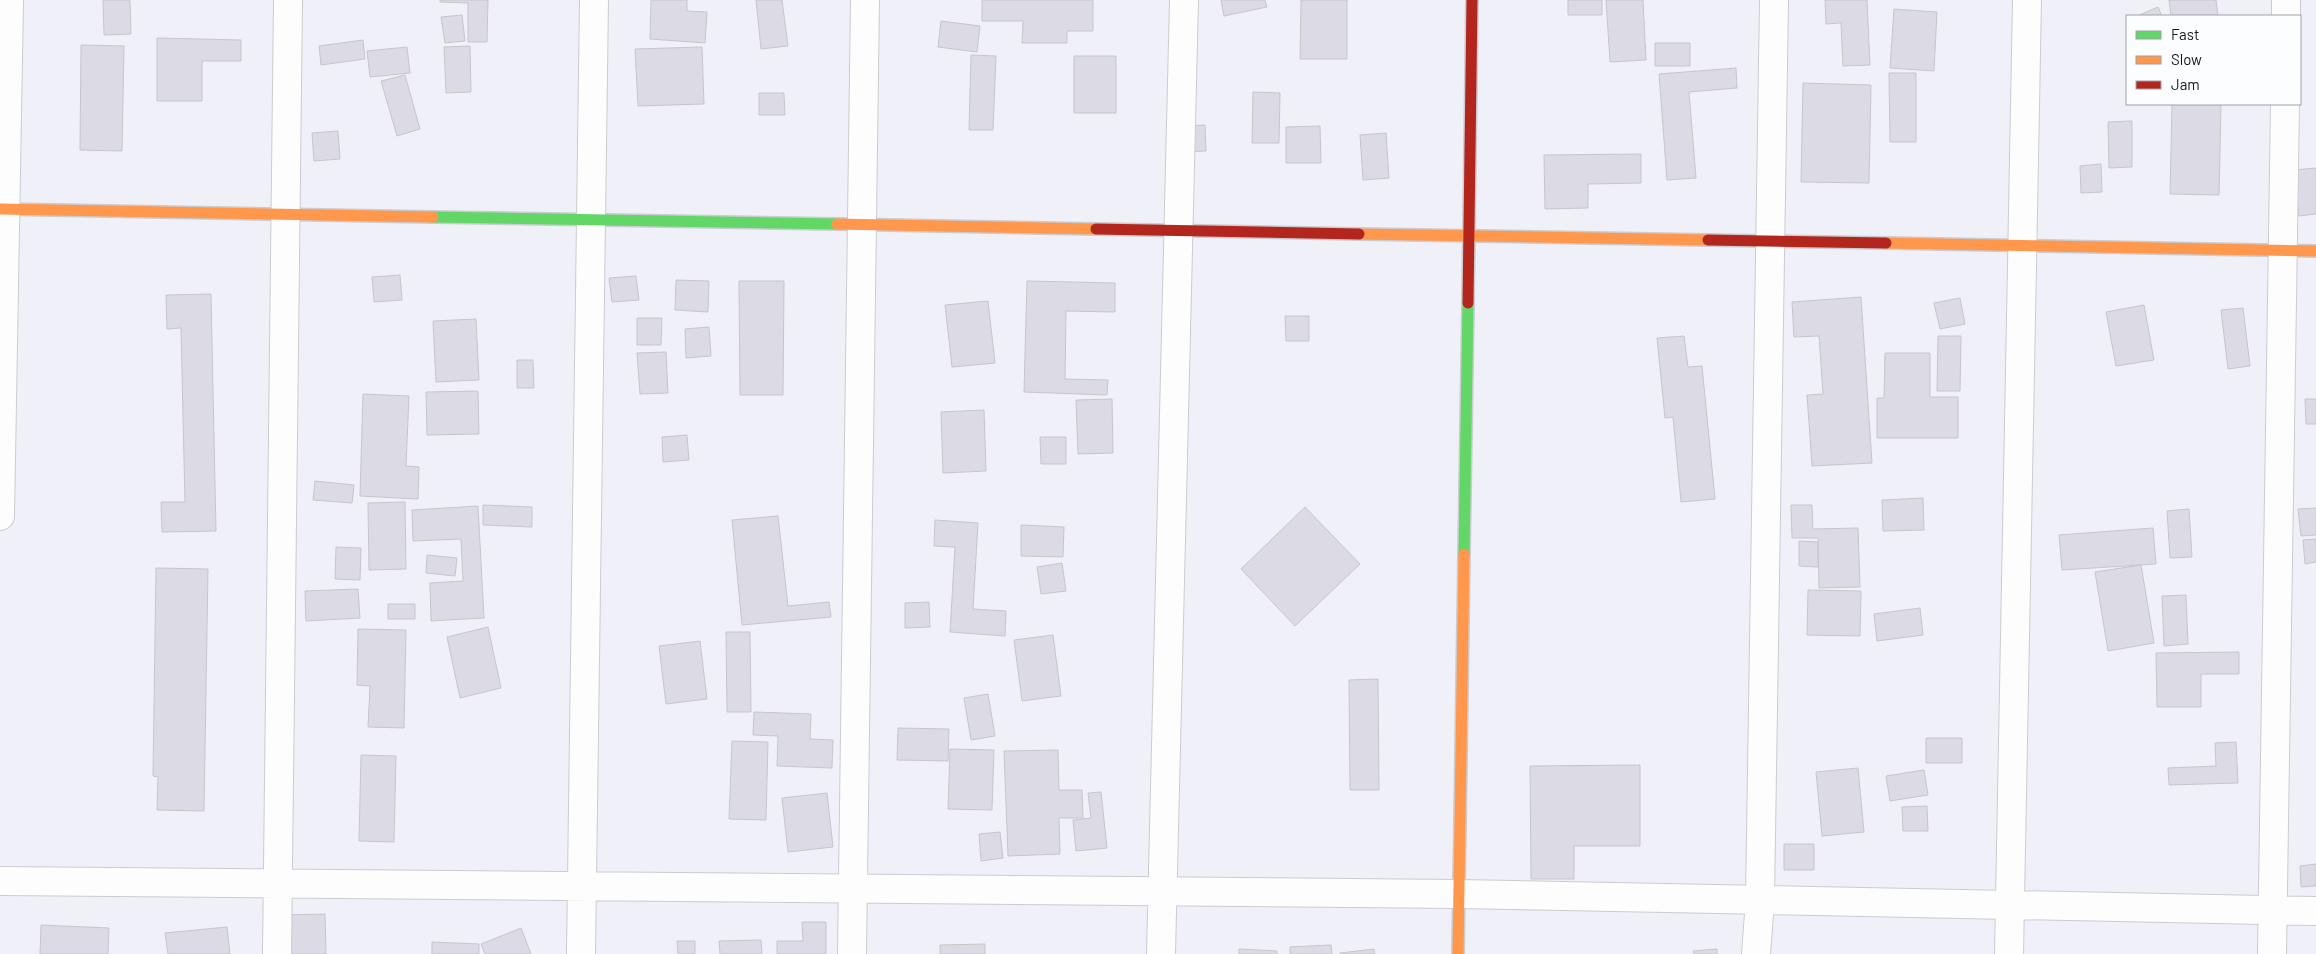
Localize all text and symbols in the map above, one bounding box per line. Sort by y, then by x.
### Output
legend [2126,15,2301,105]
text: Fast [2171,25,2199,43]
text: Slow [2171,50,2202,68]
text: Jam [2171,75,2200,93]

